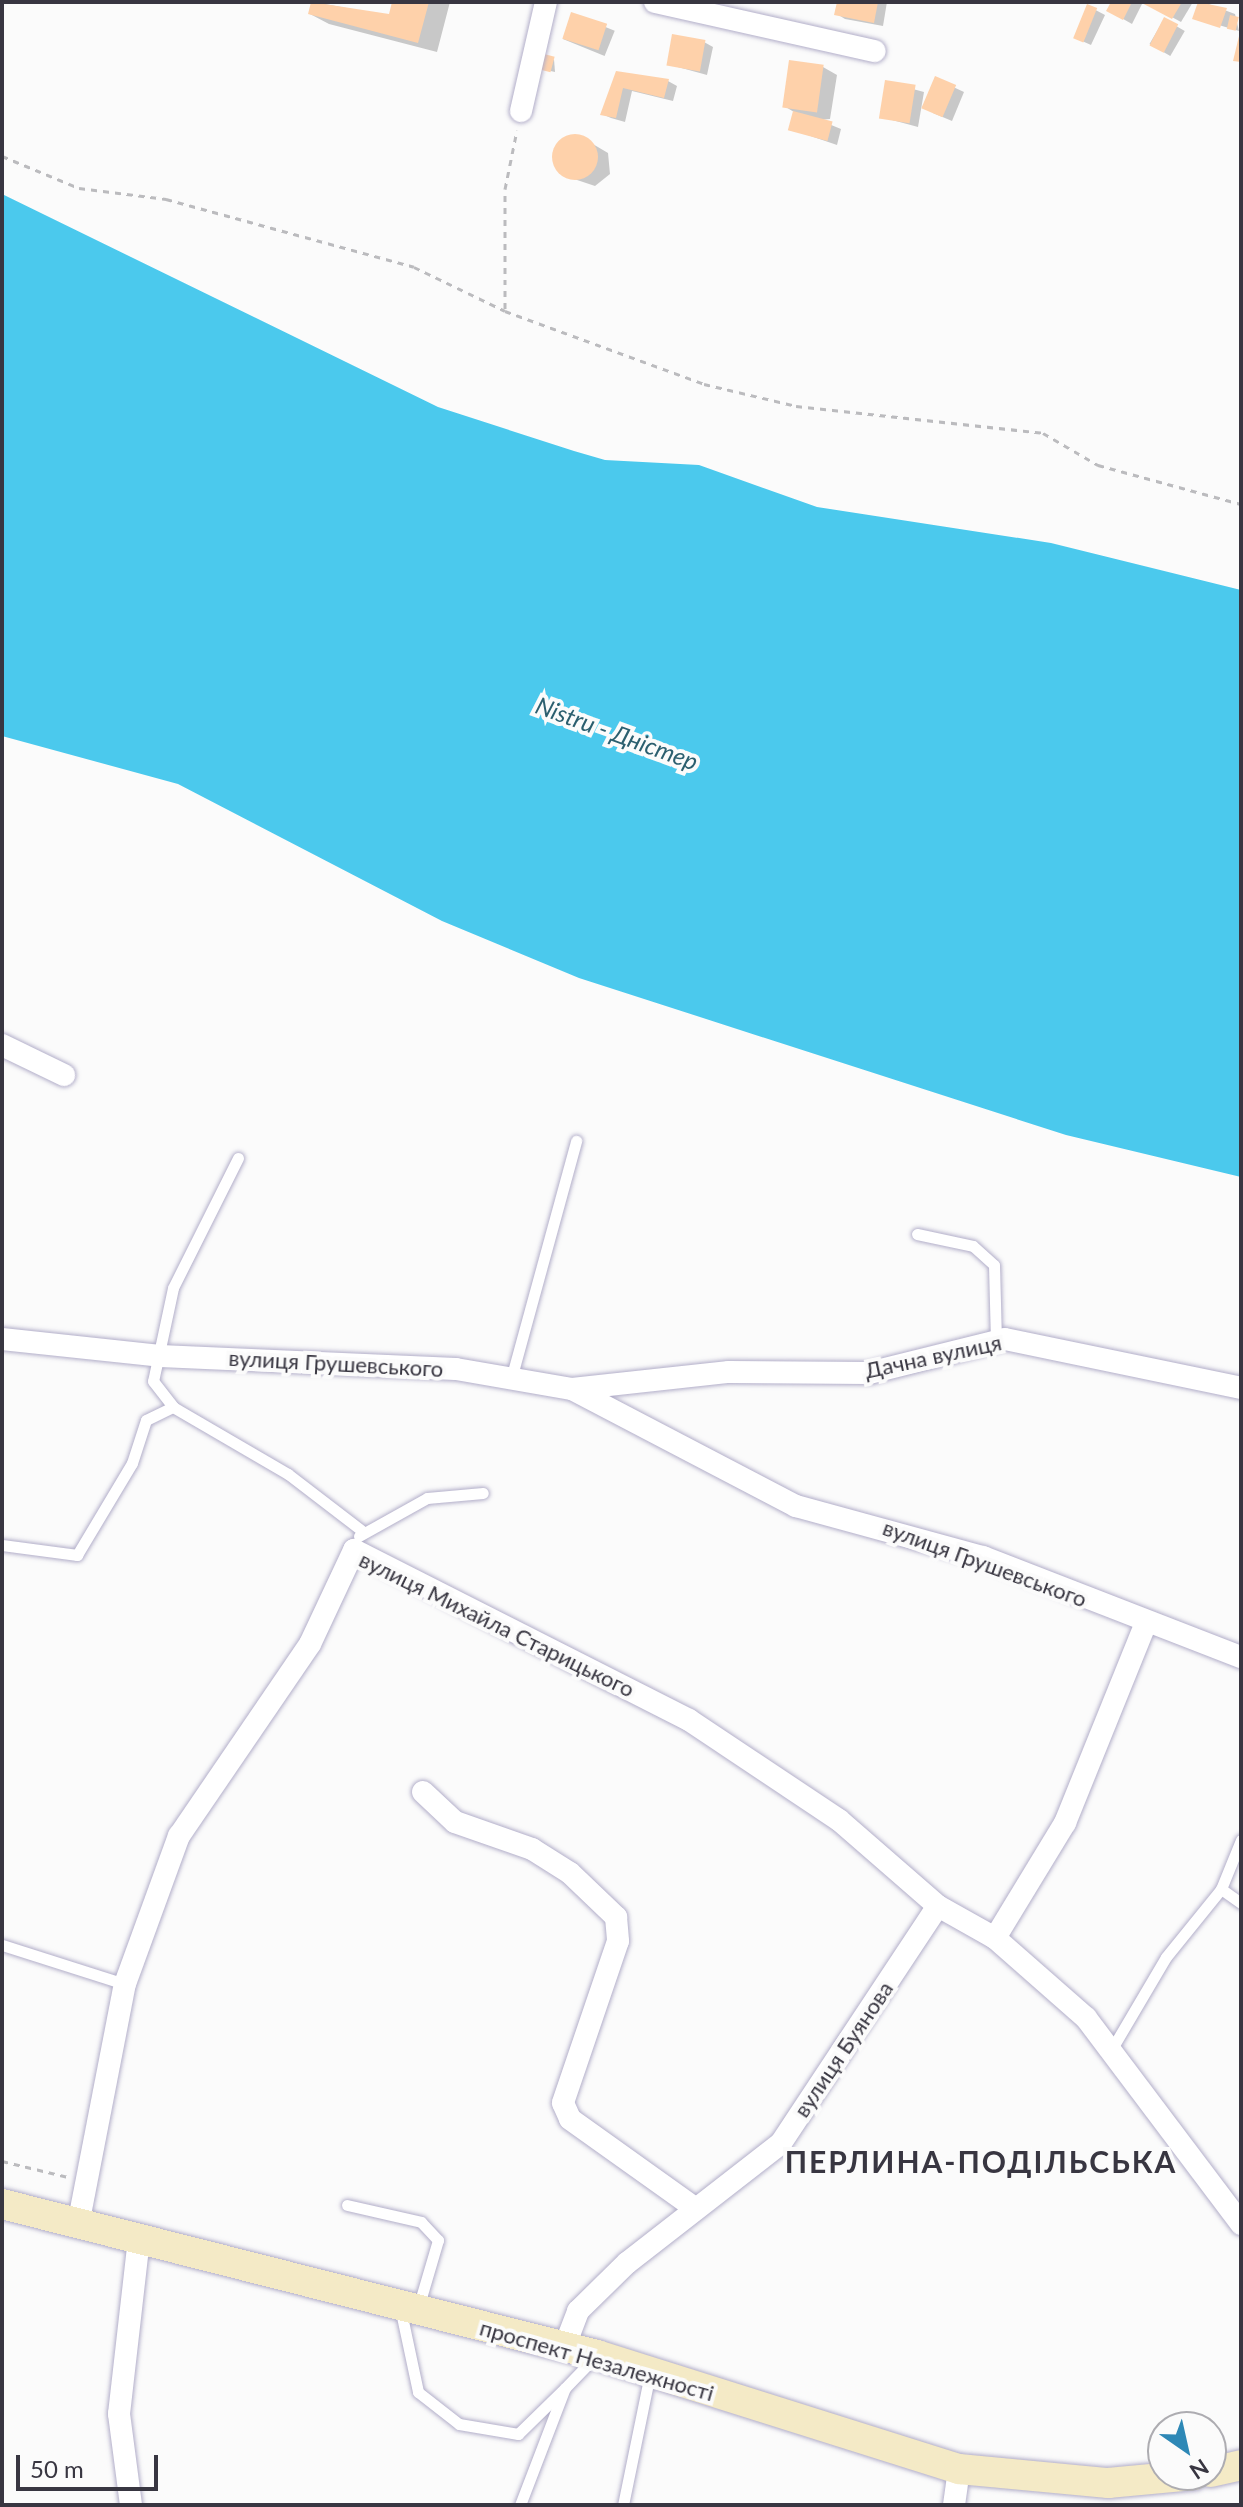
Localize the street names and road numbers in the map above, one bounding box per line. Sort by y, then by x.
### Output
street label: Дачна вулиця [862,1329,1004,1383]
street label: вулиця Грушевського [228,1344,444,1382]
street label: вулиця Грушевського [879,1514,1091,1612]
street label: вулиця Михайла Старицького [355,1546,639,1702]
street label: вулиця Буянова [788,1976,898,2122]
street label: проспект Незалежності [477,2314,717,2406]

